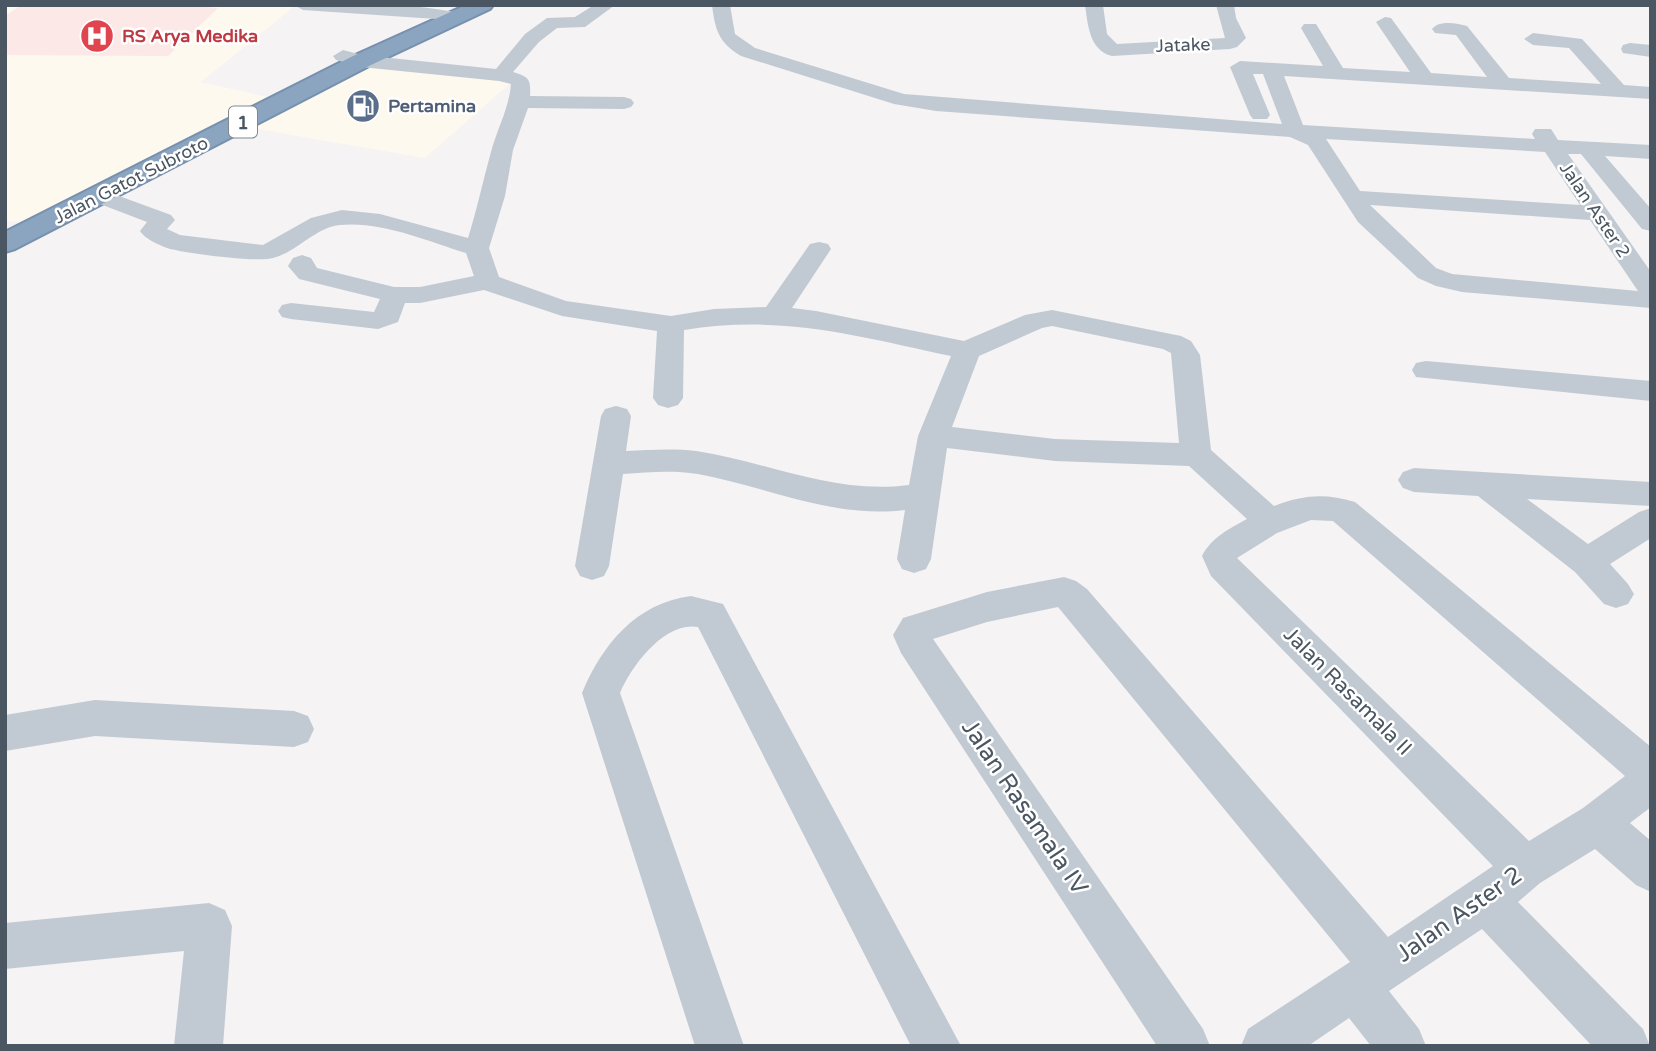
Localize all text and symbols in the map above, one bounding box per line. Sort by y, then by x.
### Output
hospital icon: RS Arya Medika [78,17,116,55]
place label: RS Arya Medika [122,25,258,47]
street label: Jatake [1155,33,1211,57]
fuel station icon: Pertamina [344,87,382,125]
place label: Pertamina [388,95,476,117]
road number: 1 [229,106,257,138]
street label: Jalan Gatot Subroto [50,132,212,228]
street label: Jalan Aster 2 [1555,158,1635,262]
street label: Jalan Rasamala II [1278,622,1417,761]
street label: Jalan Rasamala IV [955,714,1094,901]
street label: Jalan Aster 2 [1391,860,1528,969]

